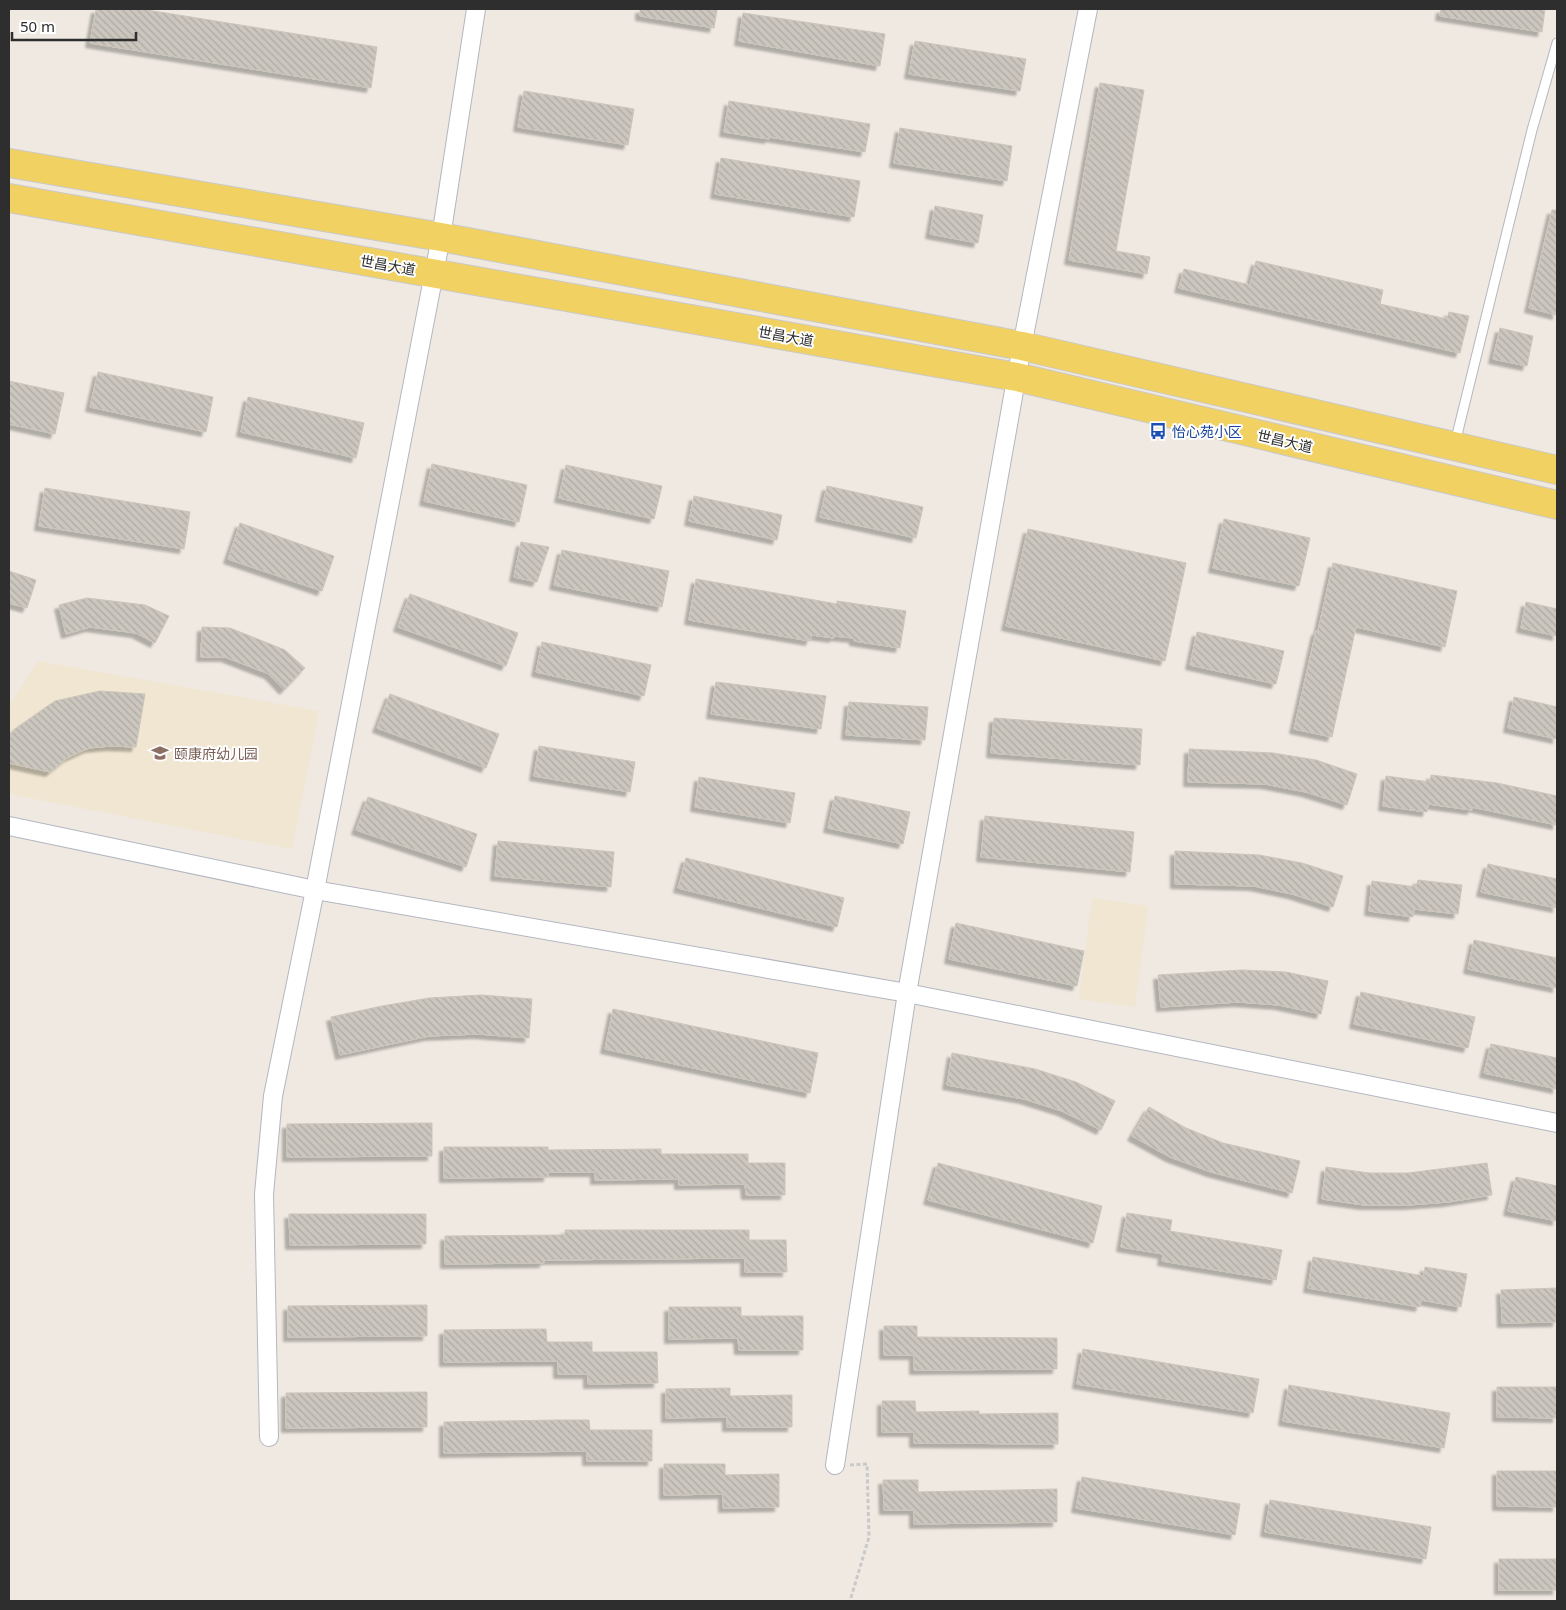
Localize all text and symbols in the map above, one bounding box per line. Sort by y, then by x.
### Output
scale bar [12,10,136,42]
text: 50 m [20,16,55,36]
street label: 世昌大道 [359,251,417,279]
street label: 世昌大道 [757,322,815,350]
bus stop icon: 怡心苑小区 [1148,421,1168,441]
place label: 怡心苑小区 [1172,422,1242,441]
street label: 世昌大道 [1256,425,1314,457]
school or university icon: 颐康府幼儿园 [150,743,170,763]
place label: 颐康府幼儿园 [174,744,258,763]

